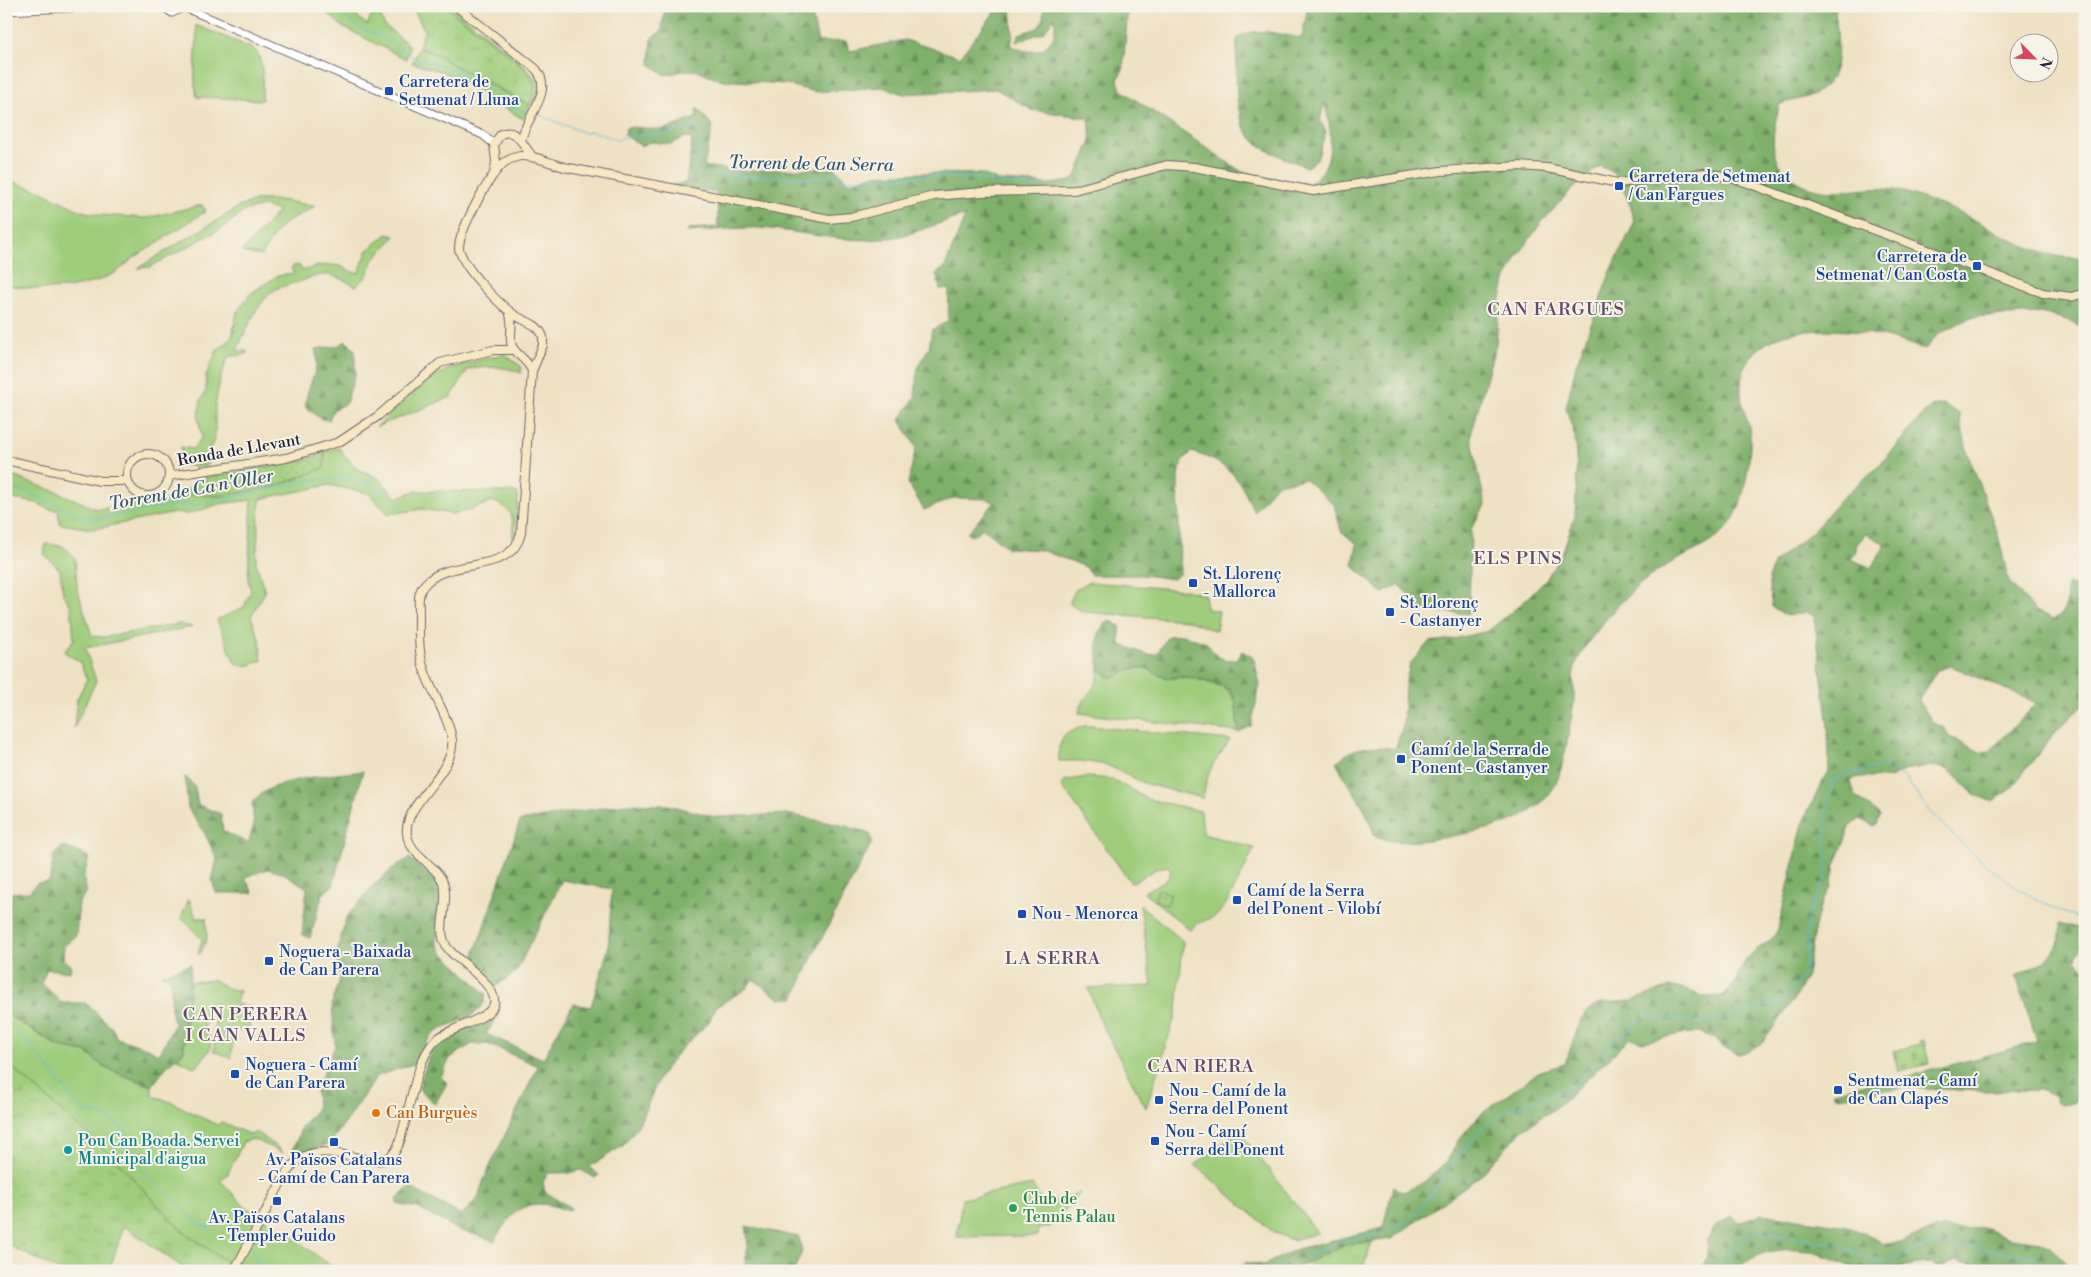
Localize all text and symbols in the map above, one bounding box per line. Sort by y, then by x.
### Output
north arrow [2008,32,2058,82]
text: N [2034,54,2055,72]
place label: Carretera de Setmenat / Lluna [399,72,520,110]
marker: Carretera de Setmenat / Lluna [383,85,395,97]
water label: Torrent de Can Serra [728,151,895,177]
place label: Carretera de Setmenat / Can Fargues [1628,167,1791,205]
marker: Carretera de Setmenat / Can Fargues [1613,180,1625,192]
place label: Carretera de Setmenat / Can Costa [1816,247,1968,285]
marker: Carretera de Setmenat / Can Costa [1971,260,1983,272]
district label: CAN FARGUES [1487,298,1625,321]
street label: Ronda de Llevant [176,429,303,471]
water label: Torrent de Ca n'Oller [107,464,276,516]
district label: ELS PINS [1473,547,1563,570]
place label: St. Llorenç - Mallorca [1203,564,1282,602]
marker: St. Llorenç - Mallorca [1187,577,1199,589]
place label: St. Llorenç - Castanyer [1400,593,1482,631]
marker: St. Llorenç - Castanyer [1384,606,1396,618]
place label: Camí de la Serra de Ponent - Castanyer [1411,740,1549,778]
marker: Camí de la Serra de Ponent - Castanyer [1395,753,1407,765]
place label: Camí de la Serra del Ponent - Vilobí [1247,881,1381,919]
marker: Camí de la Serra del Ponent - Vilobí [1231,894,1243,906]
place label: Nou - Menorca [1032,904,1139,924]
marker: Nou - Menorca [1016,908,1028,920]
place label: Noguera - Baixada de Can Parera [279,942,412,980]
district label: LA SERRA [1005,947,1101,970]
marker: Noguera - Baixada de Can Parera [263,955,275,967]
district label: CAN PERERA I CAN VALLS [183,1003,309,1047]
place label: Noguera - Camí de Can Parera [245,1055,358,1093]
district label: CAN RIERA [1147,1055,1255,1078]
marker: Noguera - Camí de Can Parera [229,1068,241,1080]
place label: Sentmenat - Camí de Can Clapés [1848,1071,1978,1109]
place label: Nou - Camí de la Serra del Ponent [1169,1081,1289,1119]
marker: Sentmenat - Camí de Can Clapés [1832,1084,1844,1096]
marker: Nou - Camí de la Serra del Ponent [1153,1094,1165,1106]
place label: Can Burguès [386,1103,478,1123]
marker: Can Burguès [370,1107,382,1119]
place label: Nou - Camí Serra del Ponent [1165,1122,1285,1160]
place label: Pou Can Boada. Servei Municipal d'aigua [78,1131,240,1169]
marker: Nou - Camí Serra del Ponent [1149,1135,1161,1147]
marker: Av. Països Catalans - Camí de Can Parera [328,1136,340,1148]
marker: Pou Can Boada. Servei Municipal d'aigua [62,1144,74,1156]
place label: Av. Països Catalans - Camí de Can Parera [258,1150,411,1188]
place label: Club de Tennis Palau [1023,1189,1116,1227]
marker: Av. Països Catalans - Templer Guido [271,1195,283,1207]
marker: Club de Tennis Palau [1007,1202,1019,1214]
place label: Av. Països Catalans - Templer Guido [208,1208,345,1246]

